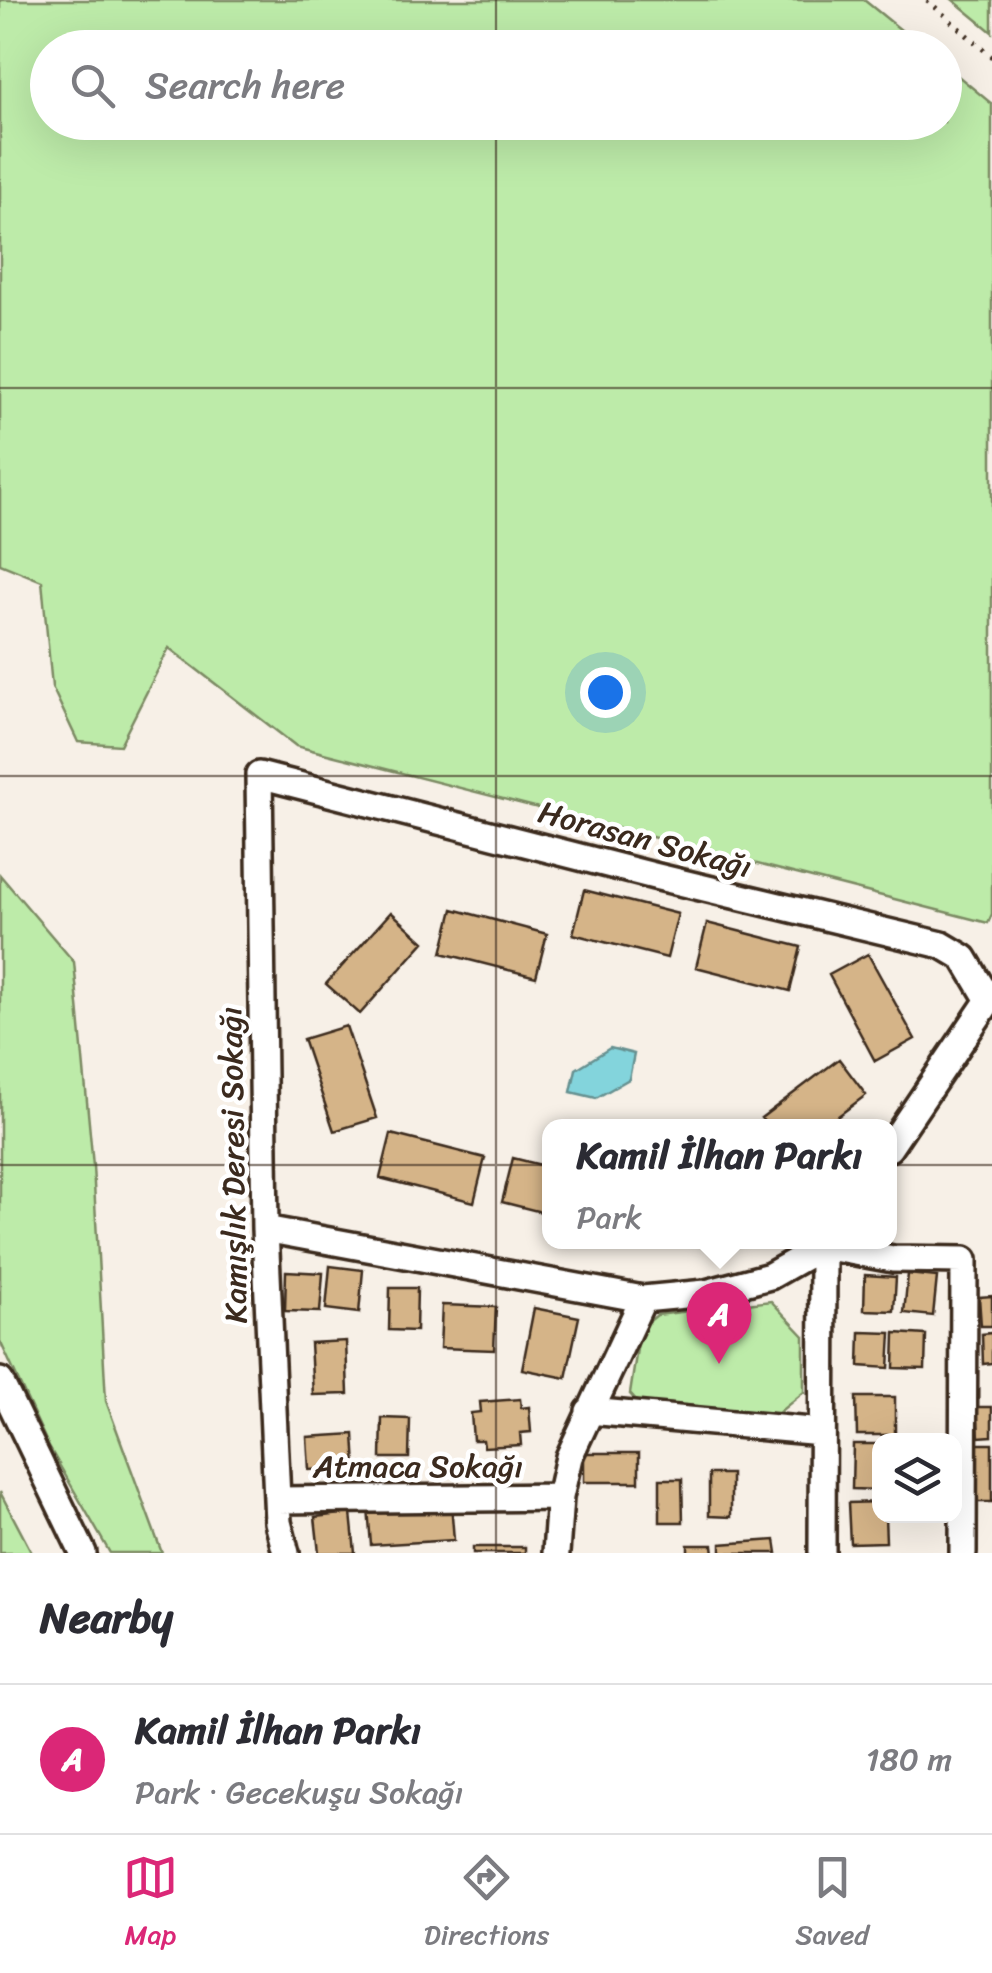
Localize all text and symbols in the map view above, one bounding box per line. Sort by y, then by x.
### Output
search box [30,30,962,140]
text: Search here [145,52,345,119]
icon: search [65,58,120,113]
your location [580,667,631,718]
street label: Horasan Sokağı [532,784,758,895]
street label: Kamışlık Deresi Sokağı [202,1006,265,1324]
popup [542,1119,897,1249]
text: Kamil İlhan Parkı [576,1122,863,1189]
text: Park [576,1189,642,1246]
pin: A [686,1282,752,1364]
map controls [872,1433,962,1523]
button: layers [872,1433,962,1523]
street label: Atmaca Sokağı [312,1438,523,1495]
text: Nearby [40,1581,173,1655]
text: Kamil İlhan Parkı [135,1697,421,1764]
text: A [62,1731,83,1788]
text: 180 m [866,1731,952,1788]
text: Park · Gecekuşu Sokağı [135,1764,463,1821]
tab: Map [123,1850,178,1959]
tab: Directions [424,1850,549,1959]
tab: Saved [795,1850,869,1959]

